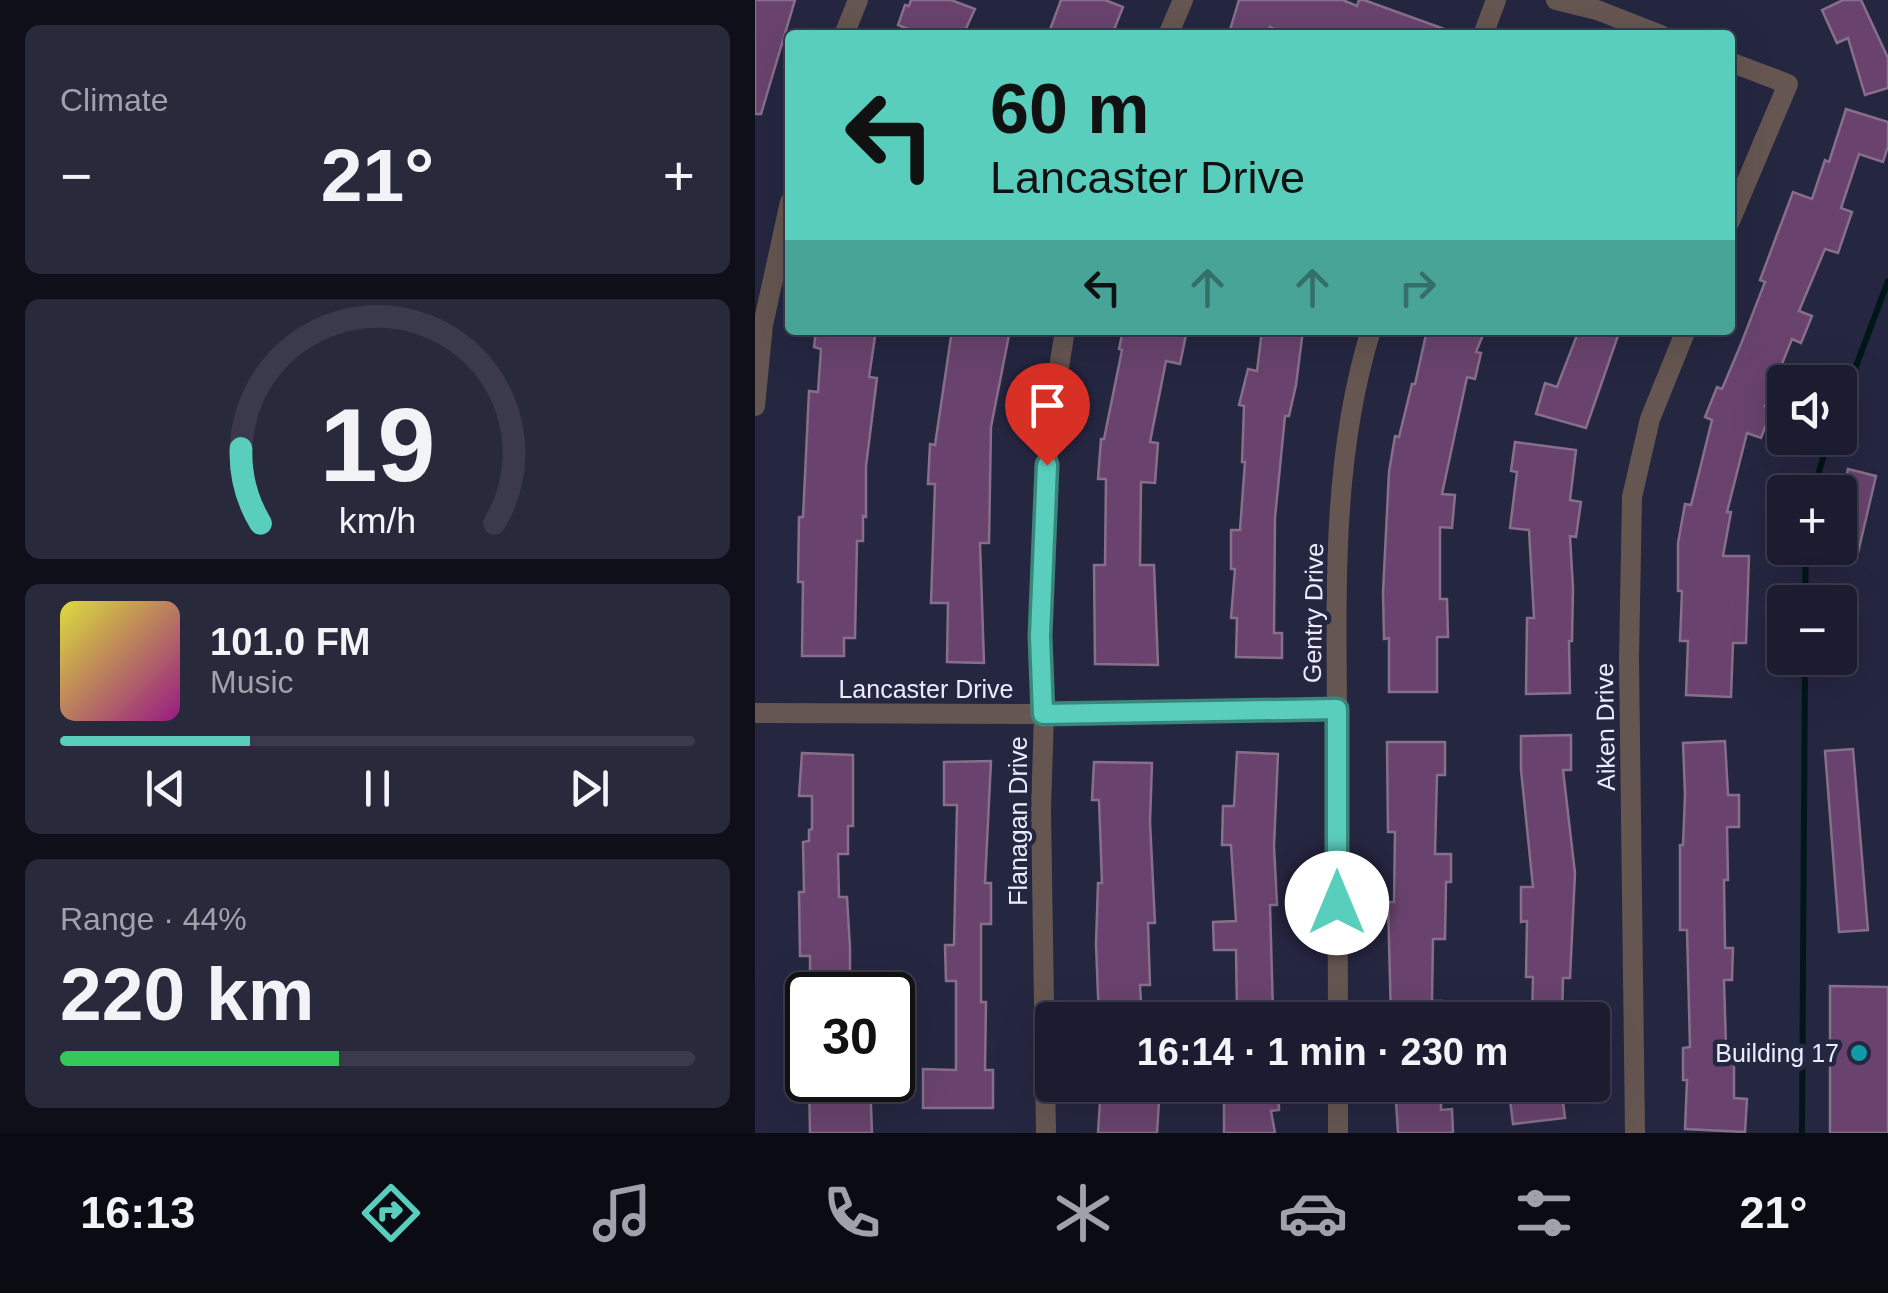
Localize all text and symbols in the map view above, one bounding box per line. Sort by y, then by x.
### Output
icon: left [825,70,955,200]
text: 60 m [990,70,1150,148]
text: Climate [60,82,168,118]
text: 21° [321,133,434,217]
text: − [60,145,92,207]
text: + [663,145,695,207]
text: Lancaster Drive [990,152,1305,203]
icon: left [1075,260,1130,315]
icon: ahead [1180,260,1235,315]
icon: ahead [1285,260,1340,315]
icon: right [1390,260,1445,315]
pin [1005,363,1090,466]
map controls [1767,365,1857,675]
button: sound [1767,365,1857,455]
icon: arrive [1020,378,1075,433]
text: 19 [320,387,435,503]
button: + [1767,475,1857,565]
text: km/h [339,501,416,541]
street label: Gentry Drive [1298,543,1328,683]
button: − [1767,585,1857,675]
text: 101.0 FM [210,621,371,663]
street label: Aiken Drive [1590,663,1620,791]
text: Music [210,664,294,700]
street label: Lancaster Drive [838,675,1014,703]
street label: Flanagan Drive [1004,736,1032,906]
icon: previous [138,761,193,816]
icon: pause [350,761,405,816]
icon: next [562,761,617,816]
position arrow [1285,851,1389,955]
text: Range · 44% [60,901,247,937]
text: 220 km [60,952,314,1036]
speed limit sign: 30 [785,972,915,1102]
text: 16:14 · 1 min · 230 m [1137,1031,1508,1073]
place label: Building 17 [1715,1039,1839,1067]
marker: Building 17 [1848,1042,1870,1064]
icon: directions [356,1178,426,1248]
icon: music [587,1178,657,1248]
icon: phone [817,1178,887,1248]
icon: climate [1048,1178,1118,1248]
icon: car [1278,1178,1348,1248]
icon: filters [1509,1178,1579,1248]
text: 16:13 [80,1187,195,1238]
text: 21° [1740,1187,1808,1238]

